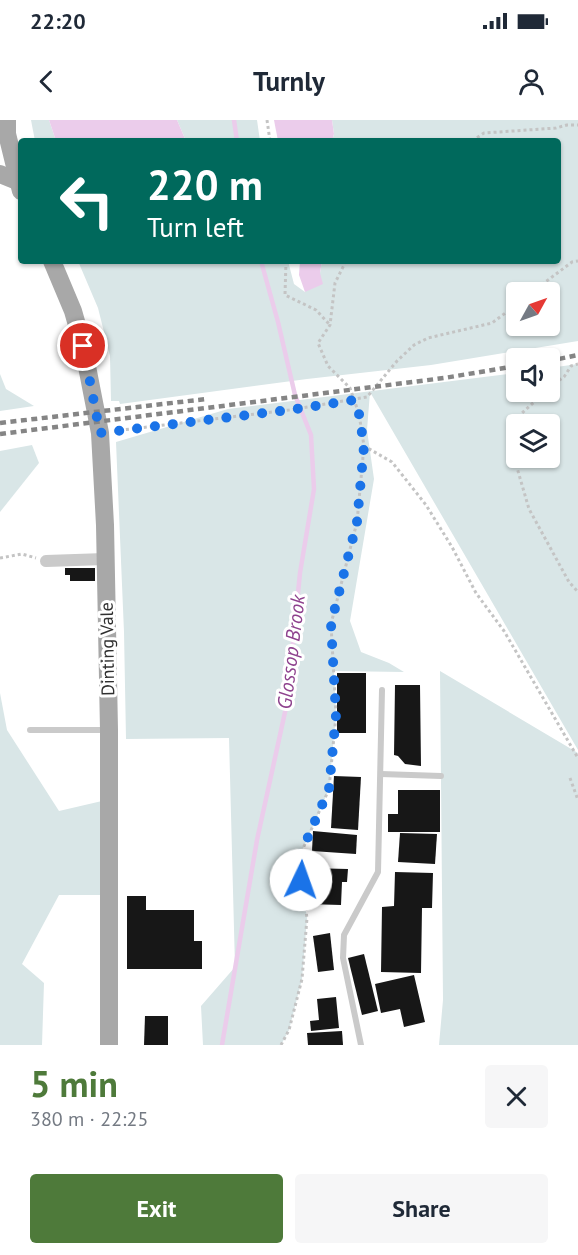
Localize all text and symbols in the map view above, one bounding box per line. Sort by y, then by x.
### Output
text: 22:20 [30,7,86,35]
text: Turnly [253,64,325,98]
icon: back [30,65,63,98]
icon: person [515,65,548,98]
text: 220 m [147,157,263,212]
icon: left [48,162,126,240]
text: Turn left [147,210,244,244]
north arrow [506,282,560,336]
map controls [506,282,560,468]
pin [57,320,108,371]
icon: arrive [66,329,99,362]
button: sound [506,348,560,402]
button: layers [506,414,560,468]
water label: Glossop Brook [271,592,311,711]
street label: Dinting Vale [95,602,119,696]
position arrow [269,848,333,912]
text: 5 min [30,1060,118,1107]
button: close [485,1065,548,1128]
text: 380 m · 22:25 [30,1106,148,1132]
button: Exit [30,1174,283,1243]
button: Share [295,1174,548,1243]

